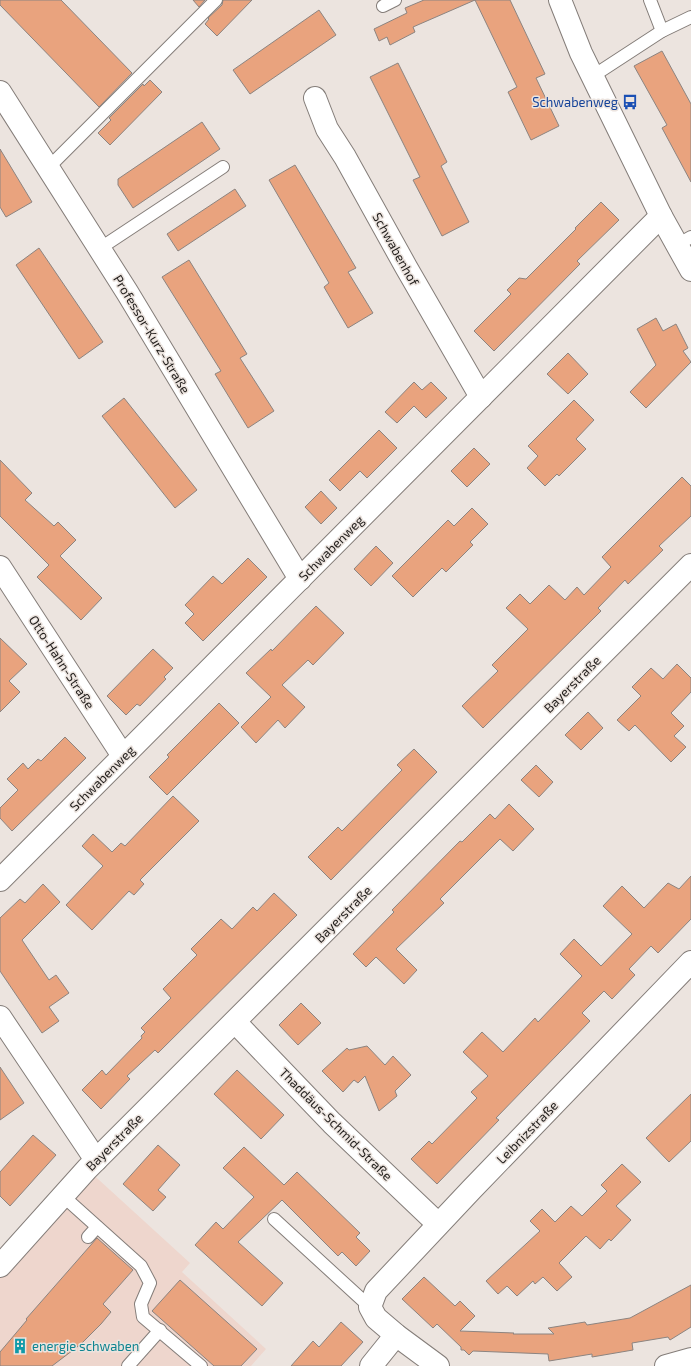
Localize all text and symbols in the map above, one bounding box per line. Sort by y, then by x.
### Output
bus stop icon: Schwabenweg [621,93,639,111]
place label: Schwabenweg [532,94,618,110]
street label: Schwabenhof [369,210,423,289]
street label: Professor-Kurz-Straße [110,272,194,396]
street label: Schwabenweg [295,512,367,584]
street label: Otto-Hahn-Straße [26,612,98,712]
street label: Bayerstraße [540,652,604,716]
street label: Schwabenweg [66,742,138,814]
street label: Bayerstraße [311,882,375,946]
street label: Thaddäus-Schmid-Straße [276,1064,396,1184]
street label: Leibnizstraße [493,1097,561,1167]
street label: Bayerstraße [82,1110,146,1174]
building icon: energie schwaben [11,1337,29,1355]
place label: energie schwaben [32,1338,139,1354]

